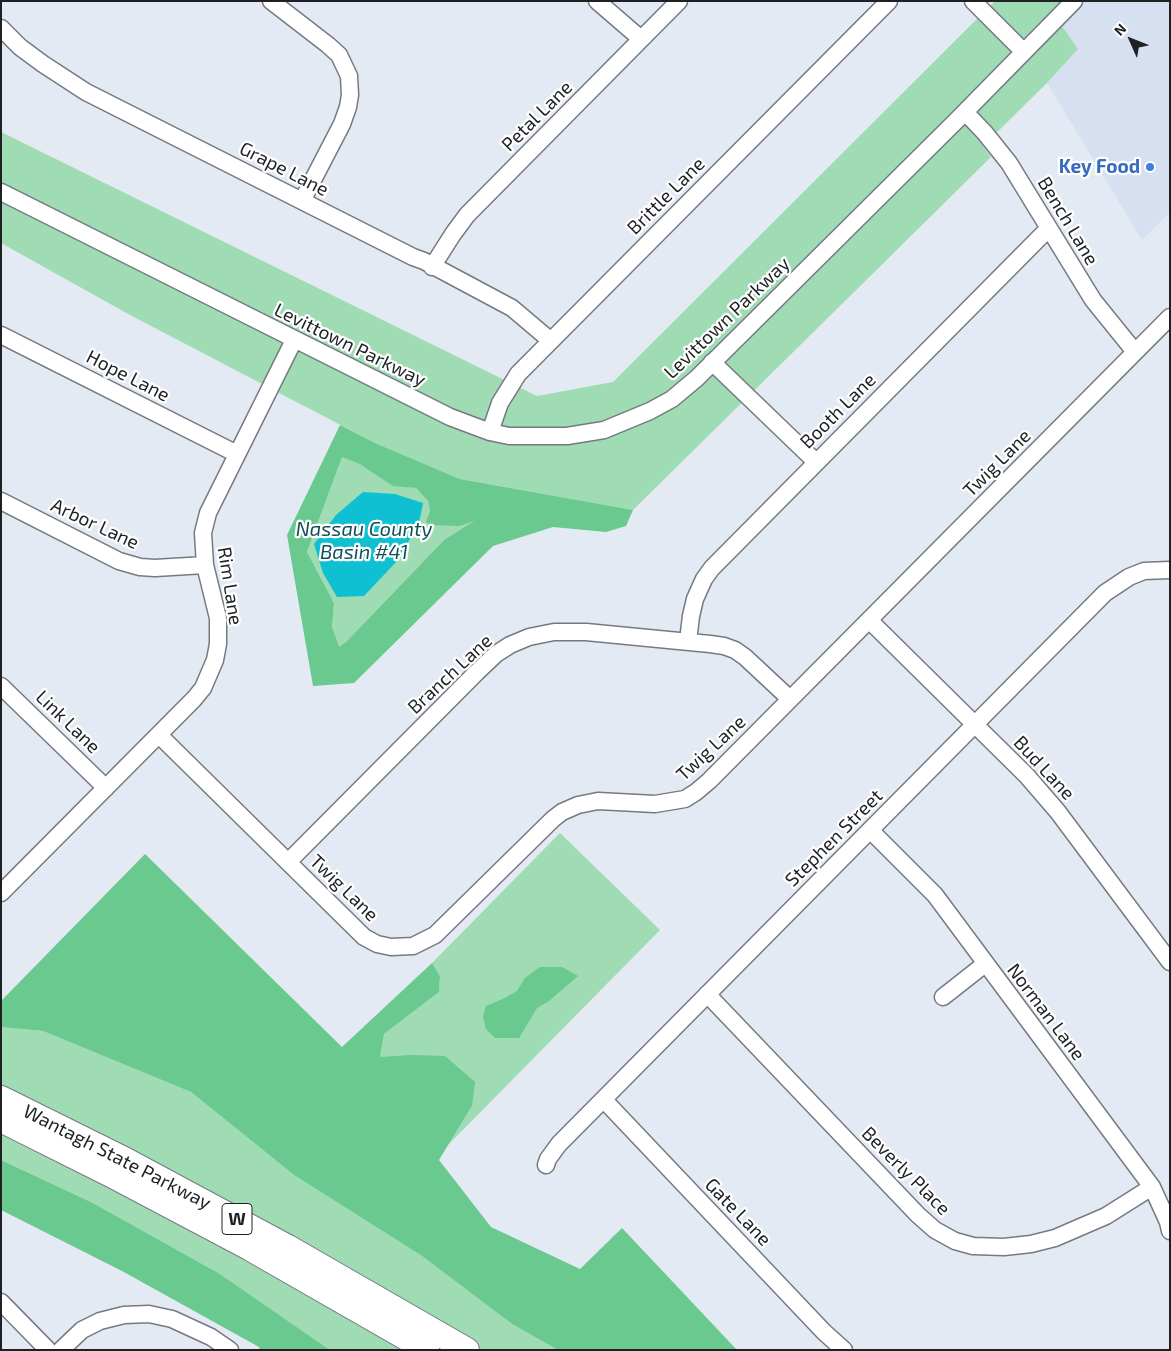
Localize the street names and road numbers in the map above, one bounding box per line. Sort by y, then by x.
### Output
street label: Petal Lane [497,76,577,156]
street label: Grape Lane [236,137,332,201]
street label: Brittle Lane [623,153,709,239]
street label: Bench Lane [1033,173,1103,269]
street label: Levittown Parkway [659,252,795,384]
street label: Levittown Parkway [271,298,429,392]
street label: Hope Lane [83,345,173,407]
street label: Booth Lane [796,369,880,453]
street label: Twig Lane [958,424,1036,502]
street label: Arbor Lane [47,494,143,554]
street label: Rim Lane [213,545,247,627]
street label: Branch Lane [403,629,497,719]
street label: Link Lane [31,686,105,758]
street label: Twig Lane [672,710,750,786]
street label: Bud Lane [1009,731,1079,805]
street label: Stephen Street [781,785,887,891]
street label: Twig Lane [305,850,383,926]
street label: Norman Lane [1002,959,1090,1065]
street label: Wantagh State Parkway [19,1100,215,1214]
street label: Beverly Place [857,1122,955,1220]
street label: Gate Lane [700,1173,776,1251]
road number: W [222,1204,252,1234]

